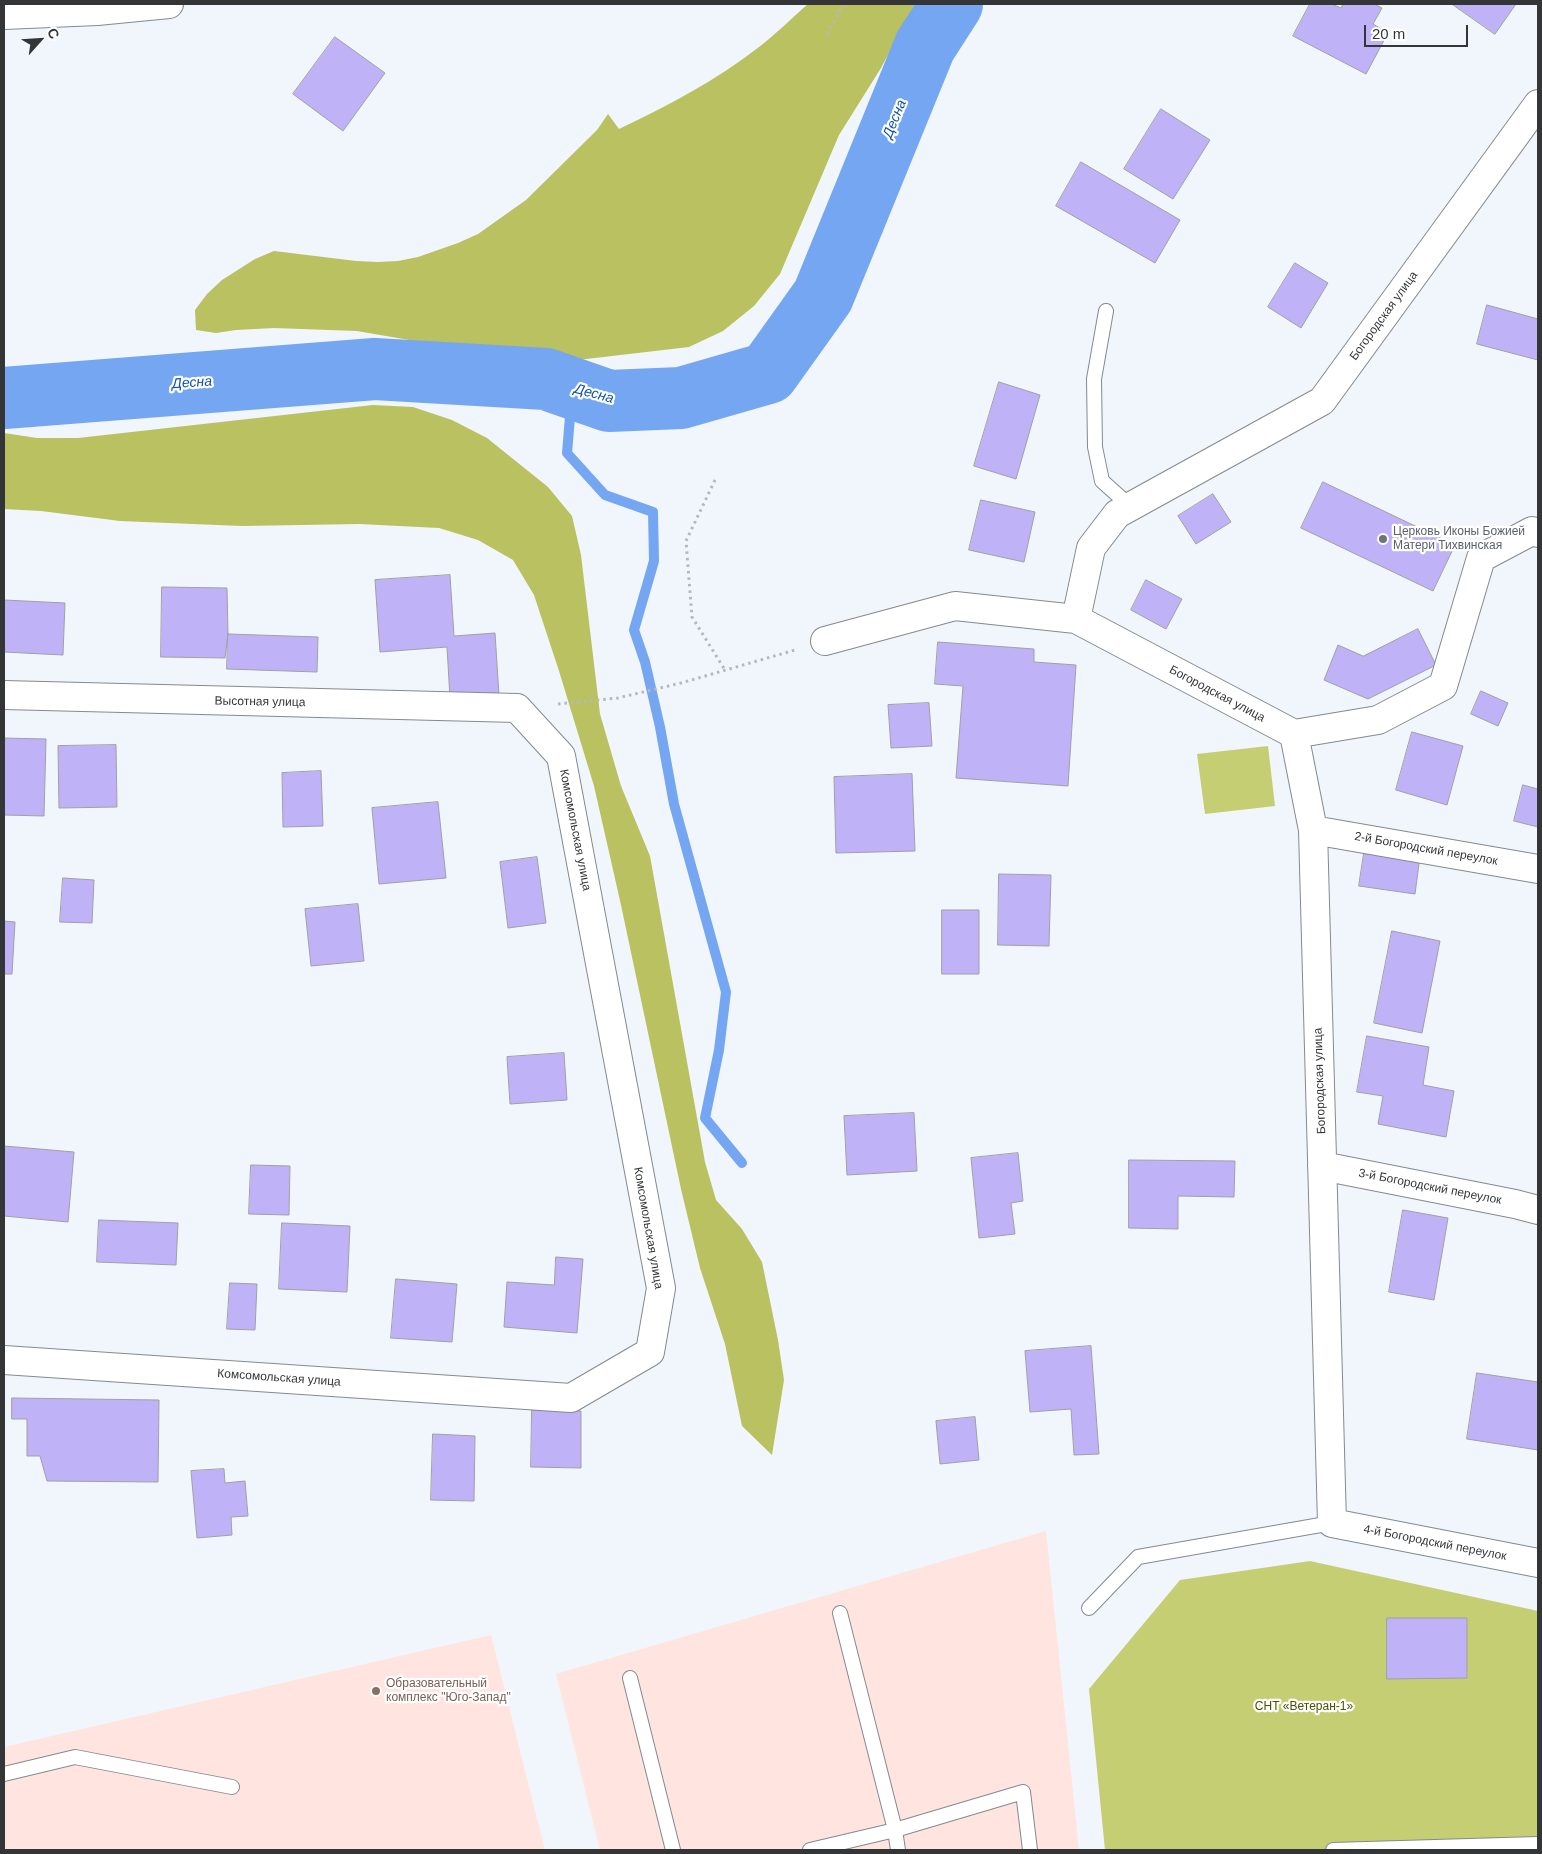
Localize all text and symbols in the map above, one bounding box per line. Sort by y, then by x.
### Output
north arrow [15,15,65,65]
scale bar [1367,15,1471,47]
text: С [44,25,63,41]
text: 20 m [1372,25,1405,42]
water label: Десна [880,97,910,141]
street label: Богородская улица [1347,269,1421,363]
water label: Десна [171,373,213,393]
water label: Десна [573,381,615,407]
place label: Церковь Иконы Божией Матери Тихвинская [1393,525,1525,553]
marker: Церковь Иконы Божией Матери Тихвинская [1377,533,1389,545]
street label: Богородская улица [1167,663,1267,725]
street label: Высотная улица [214,694,306,710]
street label: Комсомольская улица [556,768,594,892]
street label: 2-й Богородский переулок [1353,829,1499,869]
street label: Богородская улица [1311,1028,1329,1134]
street label: Комсомольская улица [630,1166,666,1290]
street label: 3-й Богородский переулок [1357,1166,1503,1208]
street label: Комсомольская улица [217,1367,341,1389]
street label: 4-й Богородский переулок [1362,1522,1508,1564]
place label: Образовательный комплекс "Юго-Запад" [386,1677,511,1705]
marker: Образовательный комплекс "Юго-Запад" [370,1685,382,1697]
park label: СНТ «Ветеран-1» [1255,1700,1353,1714]

